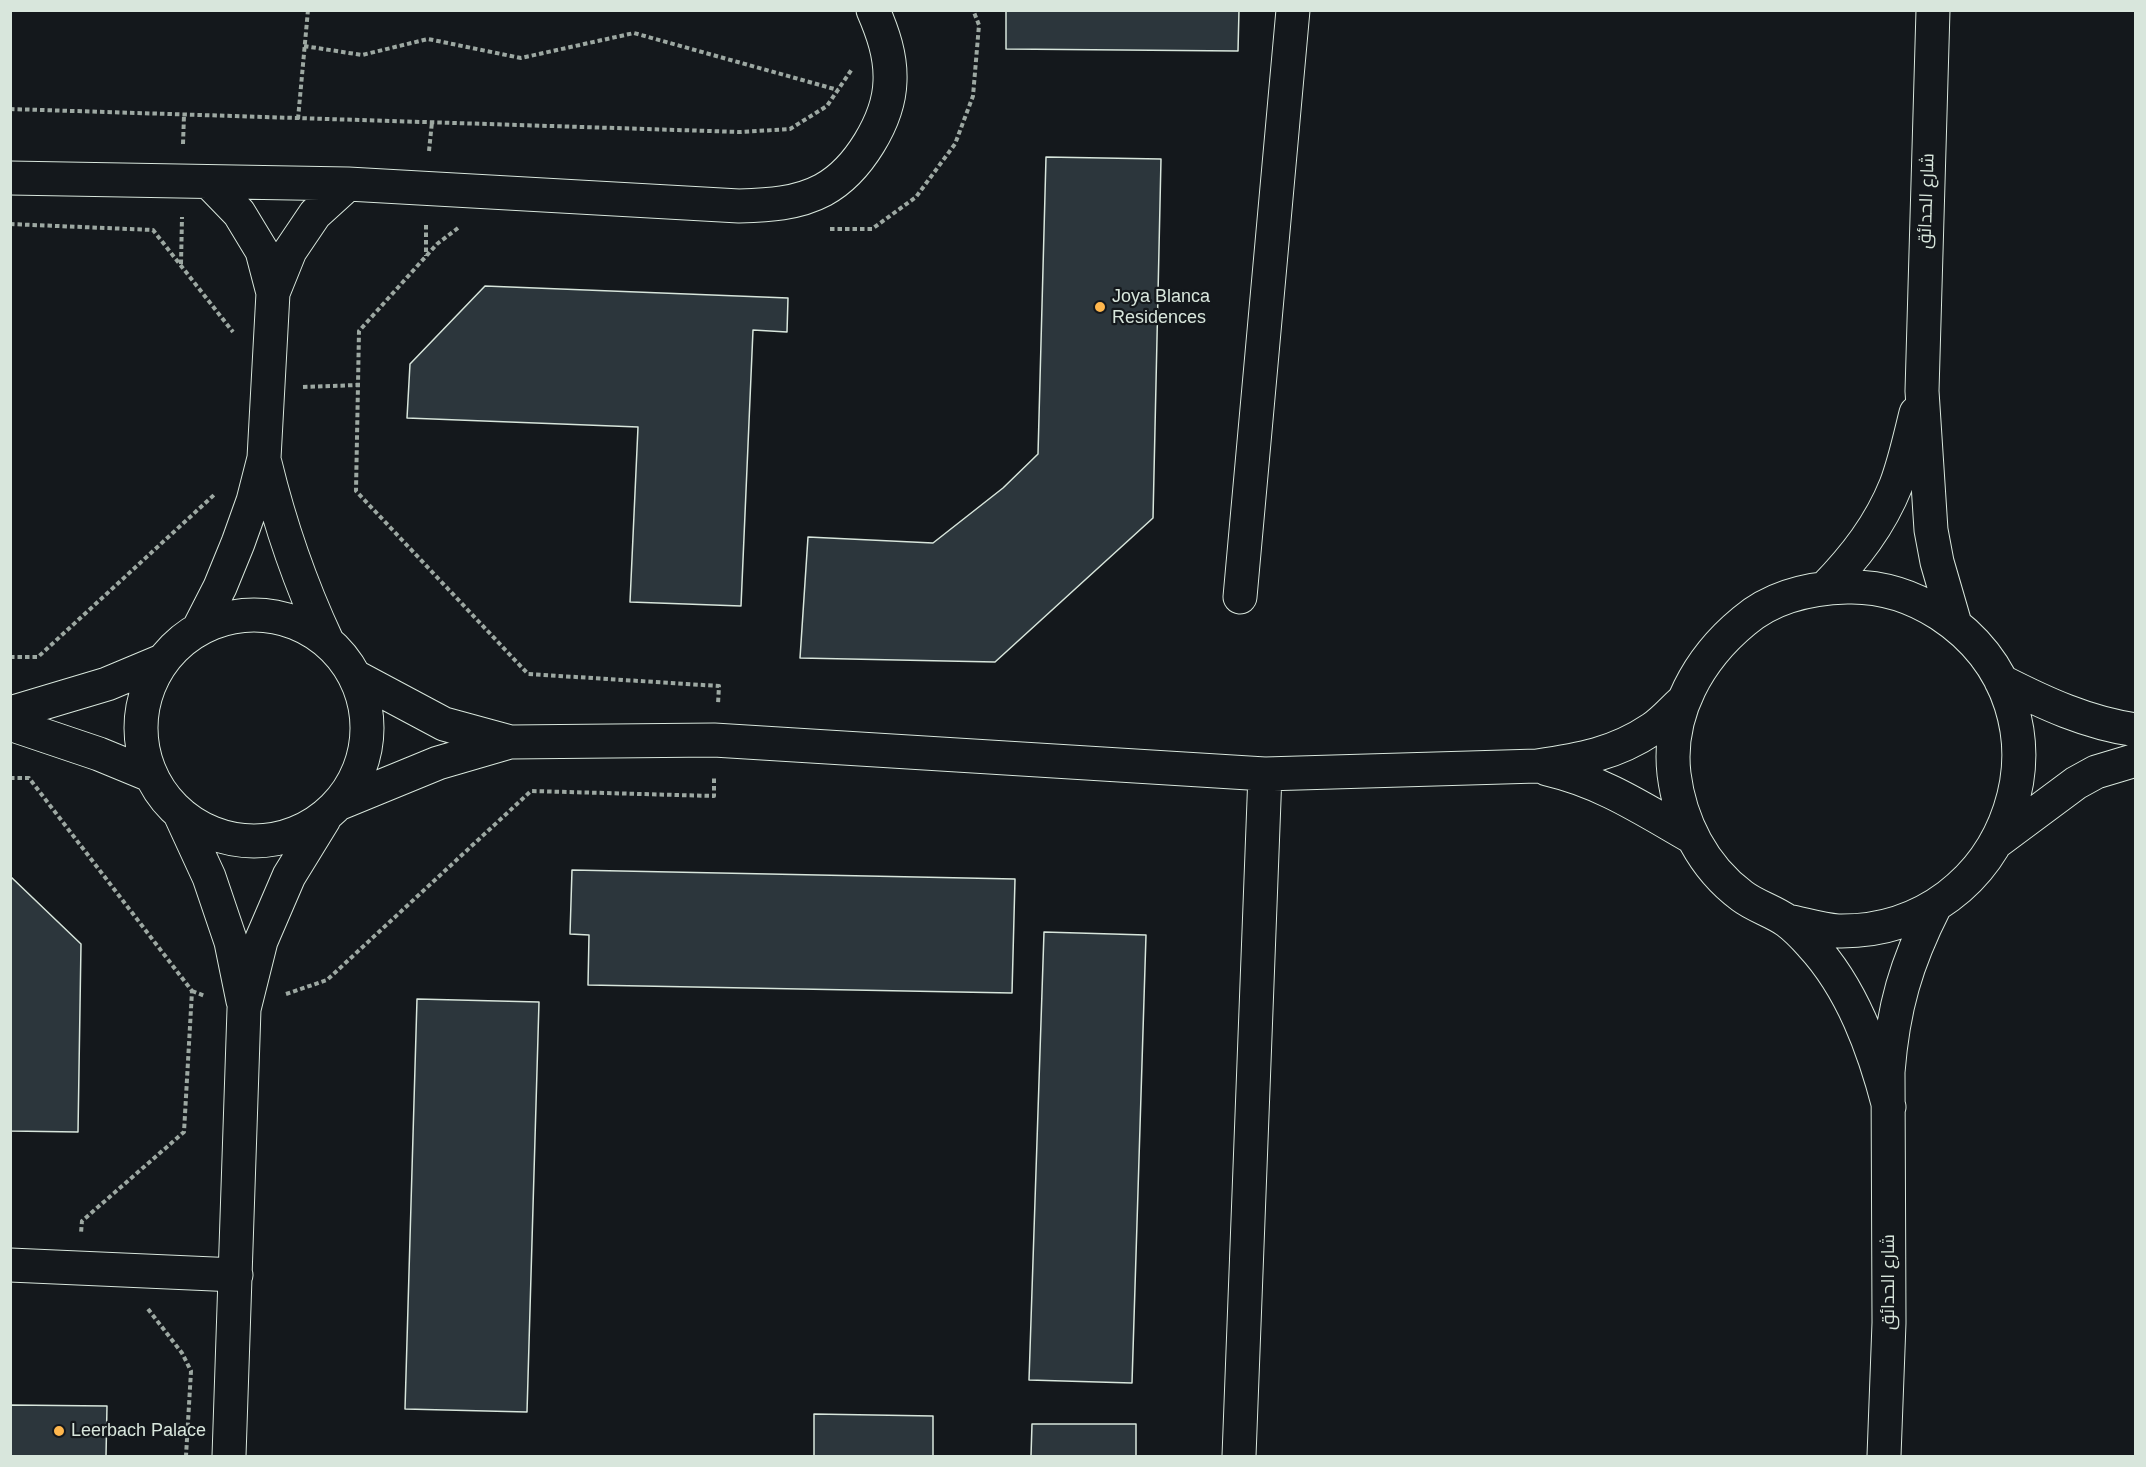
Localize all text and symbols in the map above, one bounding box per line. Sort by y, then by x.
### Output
street label: شارع الحدائق [1915,153,1939,249]
place label: Joya Blanca Residences [1112,286,1210,328]
marker: Joya Blanca Residences [1093,300,1107,314]
street label: شارع الحدائق [1878,1234,1900,1330]
place label: Leerbach Palace [71,1420,206,1442]
marker: Leerbach Palace [52,1424,66,1438]

